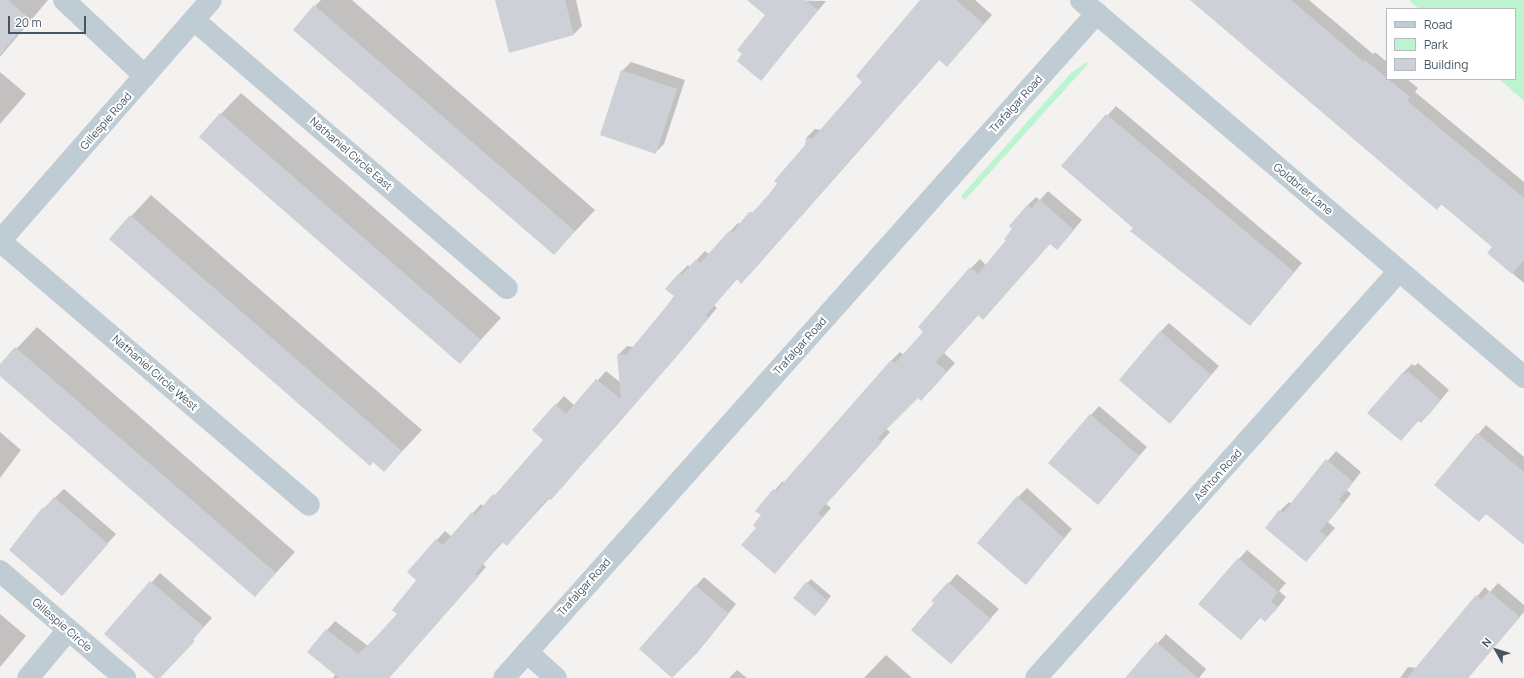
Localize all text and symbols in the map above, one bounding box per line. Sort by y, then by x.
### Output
scale bar [10,8,88,34]
legend [1386,8,1516,80]
text: 20 m [15,14,42,31]
text: Road [1424,16,1452,33]
text: Park [1424,36,1448,53]
text: Building [1424,56,1468,73]
street label: Trafalgar Road [987,72,1045,136]
street label: Gillespie Road [78,90,134,152]
street label: Nathaniel Circle East [307,115,395,193]
street label: Goldbrier Lane [1271,160,1335,218]
street label: Trafalgar Road [771,314,829,378]
street label: Nathaniel Circle West [110,332,200,414]
street label: Ashton Road [1191,447,1245,503]
street label: Trafalgar Road [555,555,613,619]
street label: Gillespie Circle [30,596,94,654]
north arrow [1476,630,1516,670]
text: N [1478,634,1495,650]

